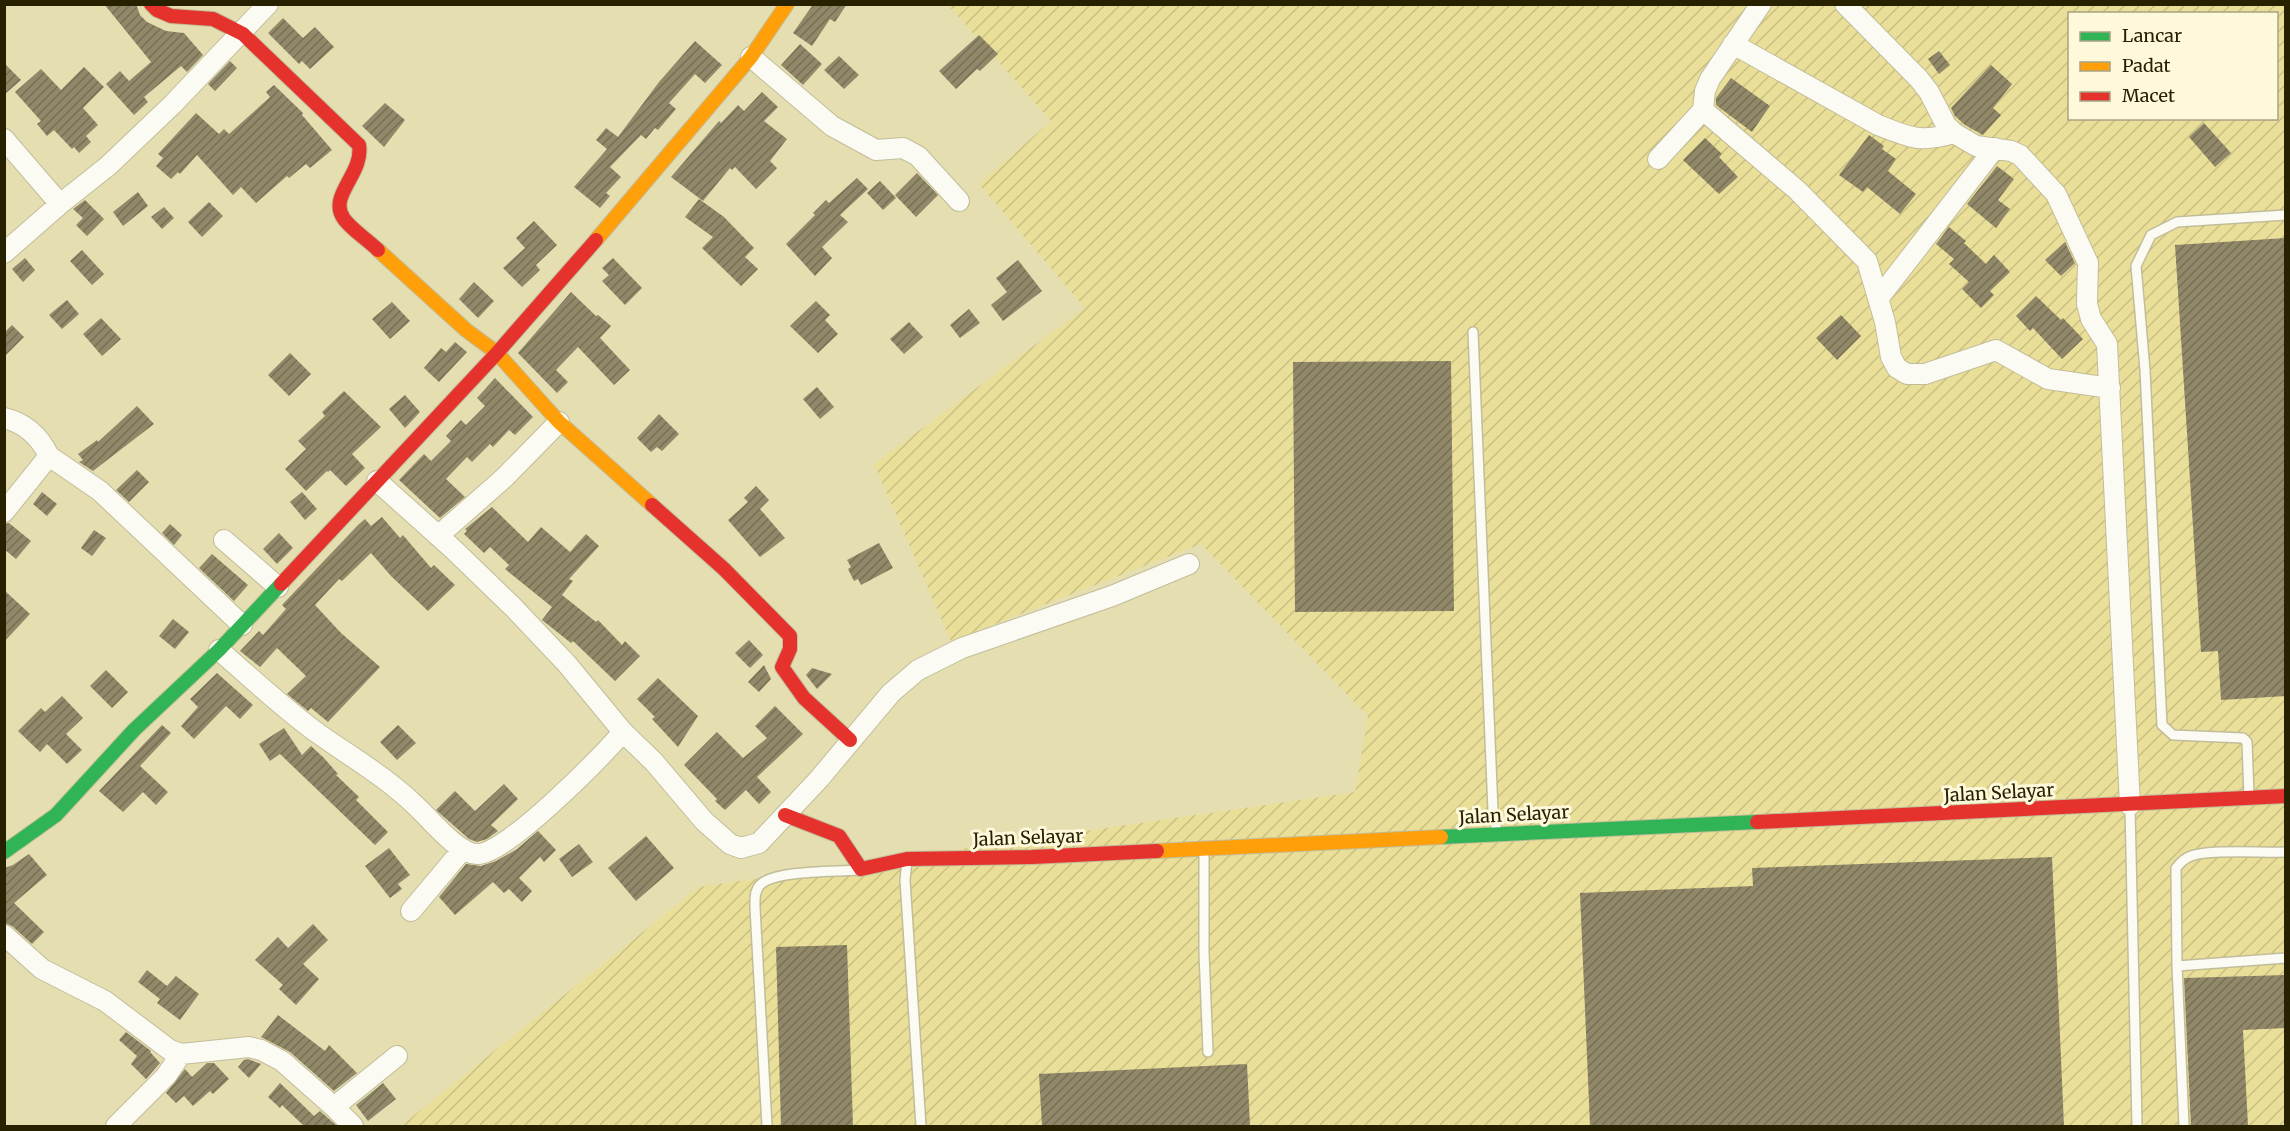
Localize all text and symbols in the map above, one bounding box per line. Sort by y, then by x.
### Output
legend [2068,12,2278,120]
text: Lancar [2122,24,2182,47]
text: Padat [2122,54,2171,77]
text: Macet [2122,84,2175,107]
street label: Jalan Selayar [1942,778,2055,807]
street label: Jalan Selayar [1457,800,1570,829]
street label: Jalan Selayar [971,824,1084,851]

